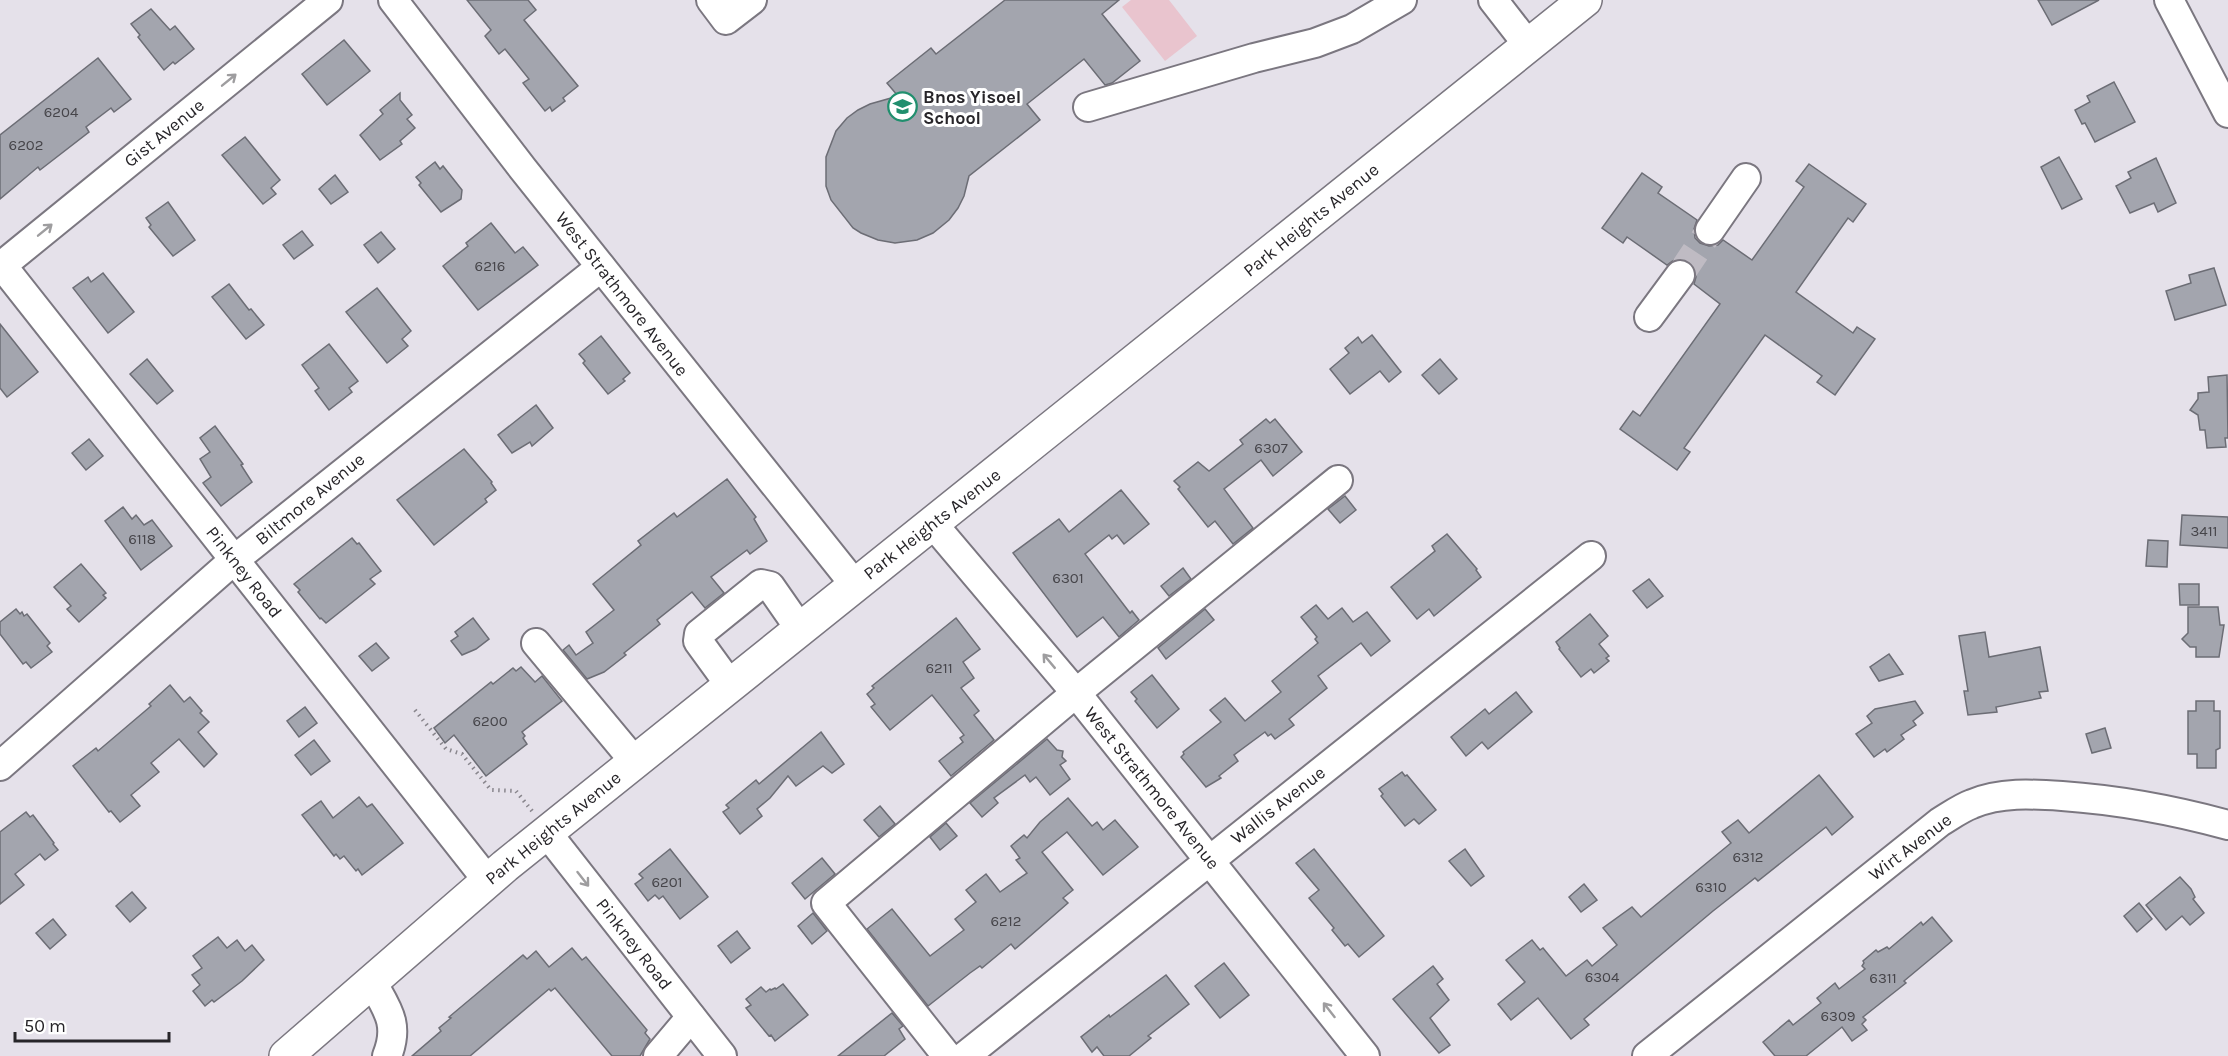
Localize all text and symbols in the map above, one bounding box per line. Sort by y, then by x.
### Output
one-way arrow [221,74,237,87]
place label: Bnos Yisoel School [923,86,1021,129]
school or university icon: Bnos Yisoel School [886,91,918,123]
street label: Gist Avenue [120,94,208,172]
house number: 6204 [44,103,79,121]
house number: 6202 [9,136,43,154]
street label: Park Heights Avenue [1239,159,1383,281]
street label: West Strathmore Avenue [551,207,693,381]
one-way arrow [37,223,53,236]
house number: 6216 [475,257,505,275]
house number: 6307 [1254,439,1288,457]
street label: Biltmore Avenue [251,448,369,550]
street label: Park Heights Avenue [859,464,1005,584]
street label: Pinkney Road [201,522,287,622]
house number: 3411 [2190,522,2218,540]
house number: 6118 [128,530,156,548]
house number: 6301 [1052,569,1084,587]
one-way arrow [1043,653,1056,669]
house number: 6211 [925,659,953,677]
street label: West Strathmore Avenue [1080,702,1224,874]
house number: 6200 [472,712,508,730]
street label: Wallis Avenue [1226,761,1330,849]
street label: Park Heights Avenue [481,767,625,889]
street label: Wirt Avenue [1864,809,1956,885]
house number: 6312 [1732,848,1764,866]
one-way arrow [577,871,590,887]
house number: 6201 [651,873,683,891]
house number: 6310 [1695,878,1727,896]
street label: Pinkney Road [591,894,677,994]
house number: 6212 [991,912,1021,930]
house number: 6304 [1585,968,1620,986]
house number: 6311 [1869,969,1897,987]
one-way arrow [1322,1002,1335,1018]
scale bar [15,1005,170,1043]
house number: 6309 [1820,1007,1856,1025]
text: 50 m [24,1015,66,1037]

